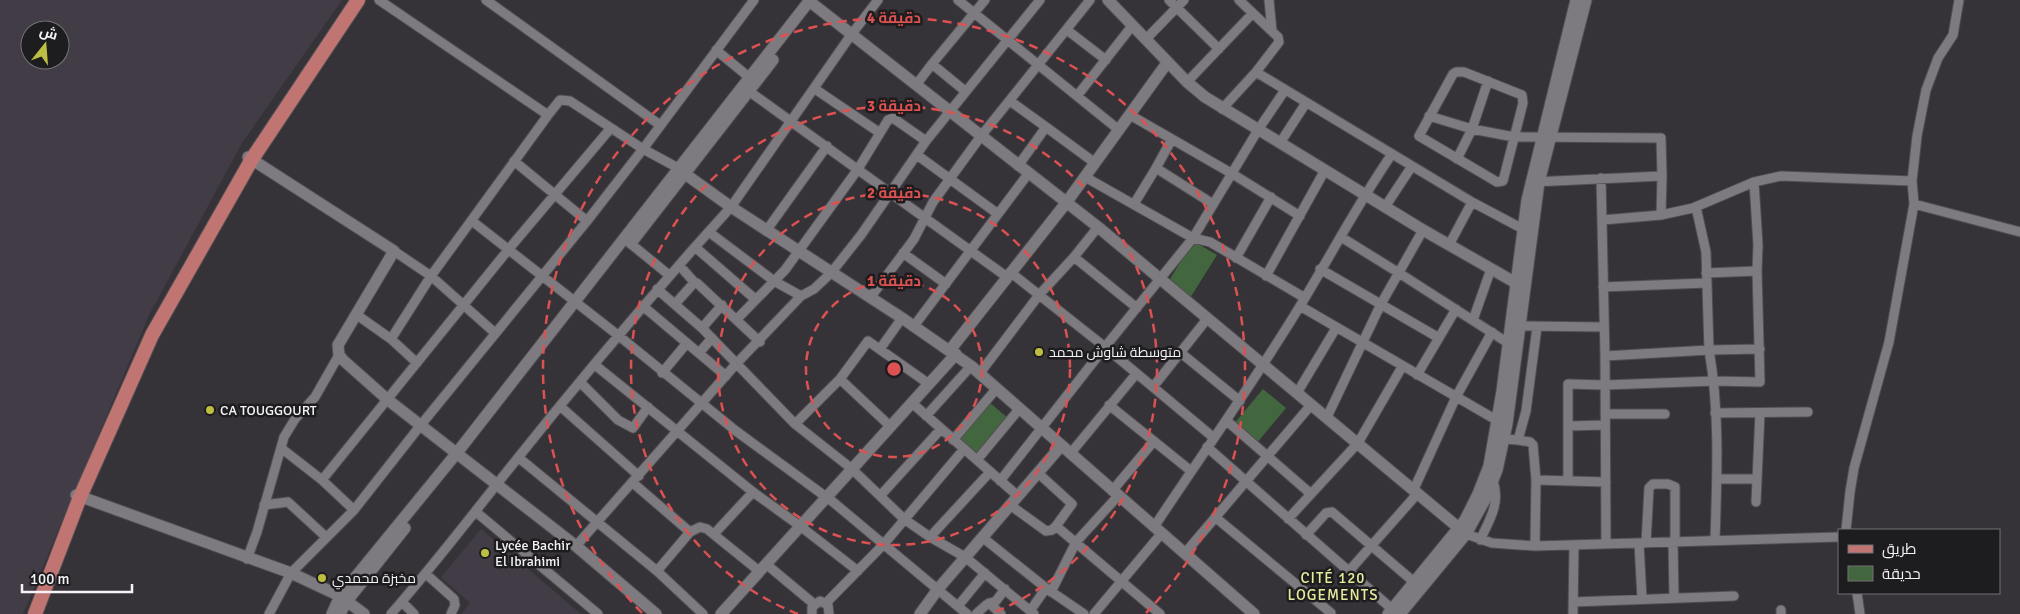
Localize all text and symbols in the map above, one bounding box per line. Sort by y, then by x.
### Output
text: 4 دقيقة [867,9,921,27]
north arrow [20,20,70,70]
text: ش [38,22,60,44]
text: 3 دقيقة [867,97,921,115]
text: 2 دقيقة [867,184,921,202]
text: 1 دقيقة [867,272,921,290]
place label: متوسطة شاوش محمد [1049,344,1181,361]
marker: متوسطة شاوش محمد [1033,346,1045,358]
centre of rings [885,360,903,378]
place label: CA TOUGGOURT [220,402,317,419]
marker: CA TOUGGOURT [204,404,216,416]
legend [1838,529,2000,594]
place label: Lycée Bachir El Ibrahimi [495,537,571,570]
text: طريق [1882,540,1916,559]
marker: Lycée Bachir El Ibrahimi [479,547,491,559]
scale bar [22,562,132,594]
text: حديقة [1882,565,1921,583]
district label: CITÉ 120 LOGEMENTS [1288,568,1378,604]
text: 100 m [30,570,70,588]
place label: مخبزة محمدي [332,570,416,590]
marker: مخبزة محمدي [316,572,328,584]

